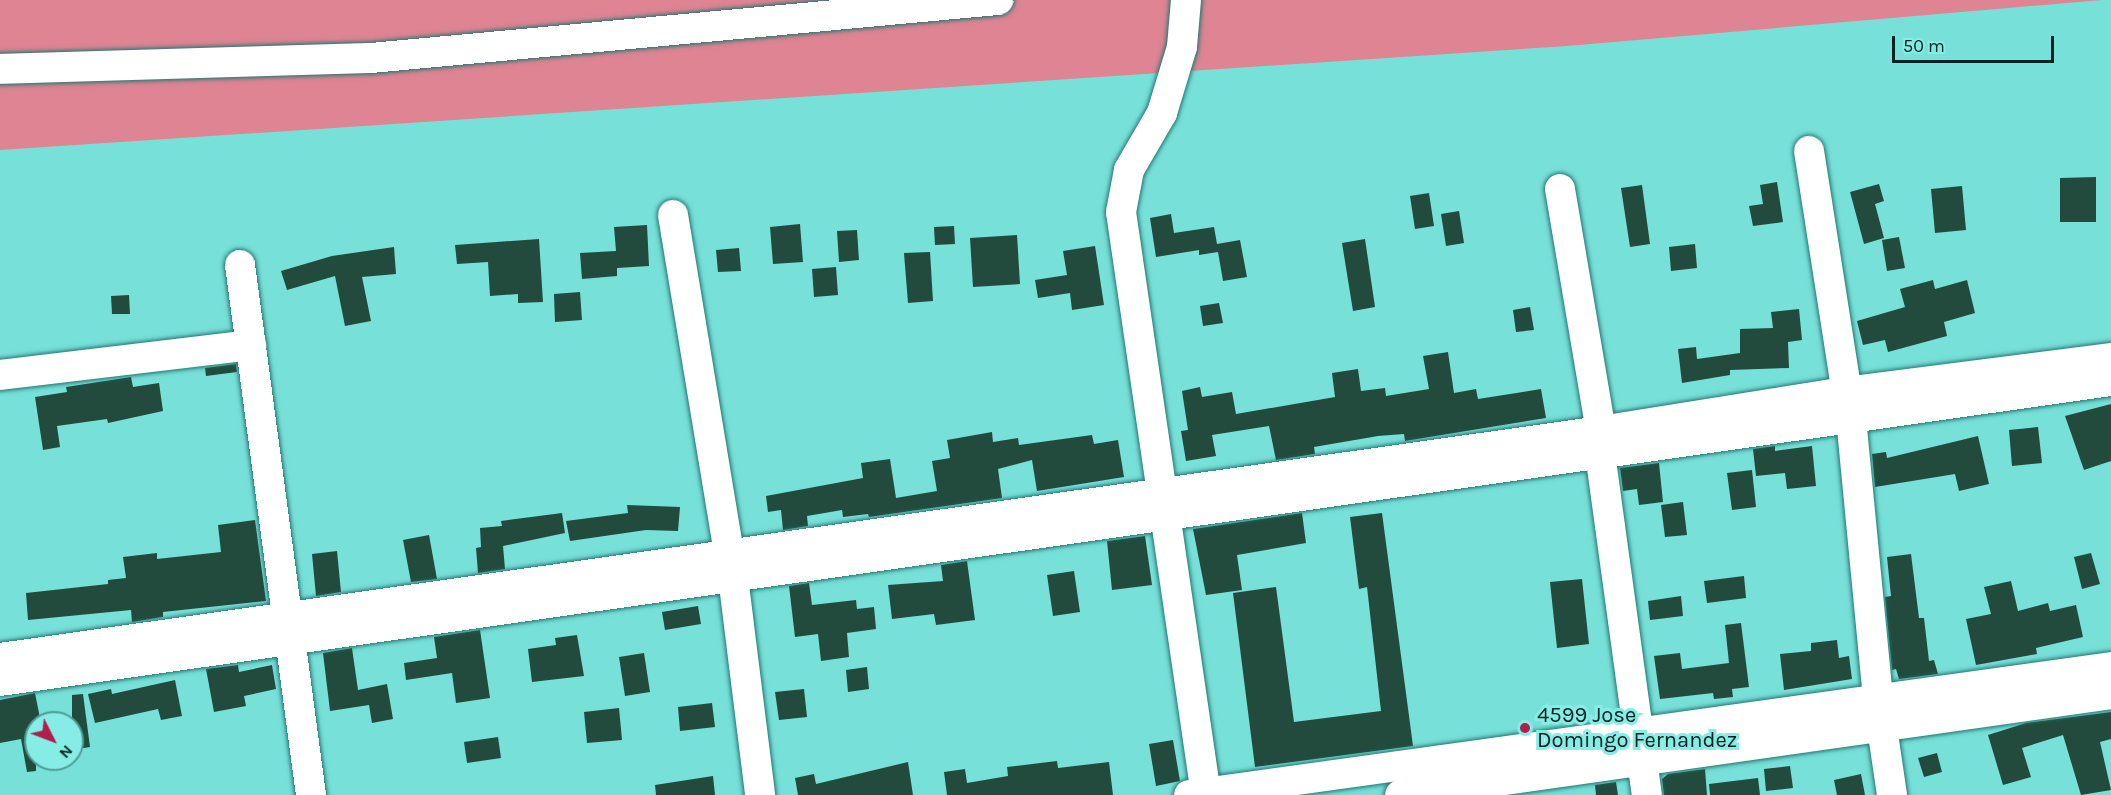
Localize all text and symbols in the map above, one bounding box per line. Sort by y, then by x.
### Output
scale bar [1895,24,2057,62]
text: 50 m [1903,35,1945,57]
place label: 4599 Jose Domingo Fernandez [1537,702,1737,754]
north arrow [24,711,84,771]
marker: 4599 Jose Domingo Fernandez [1518,721,1532,735]
text: N [55,741,77,763]

